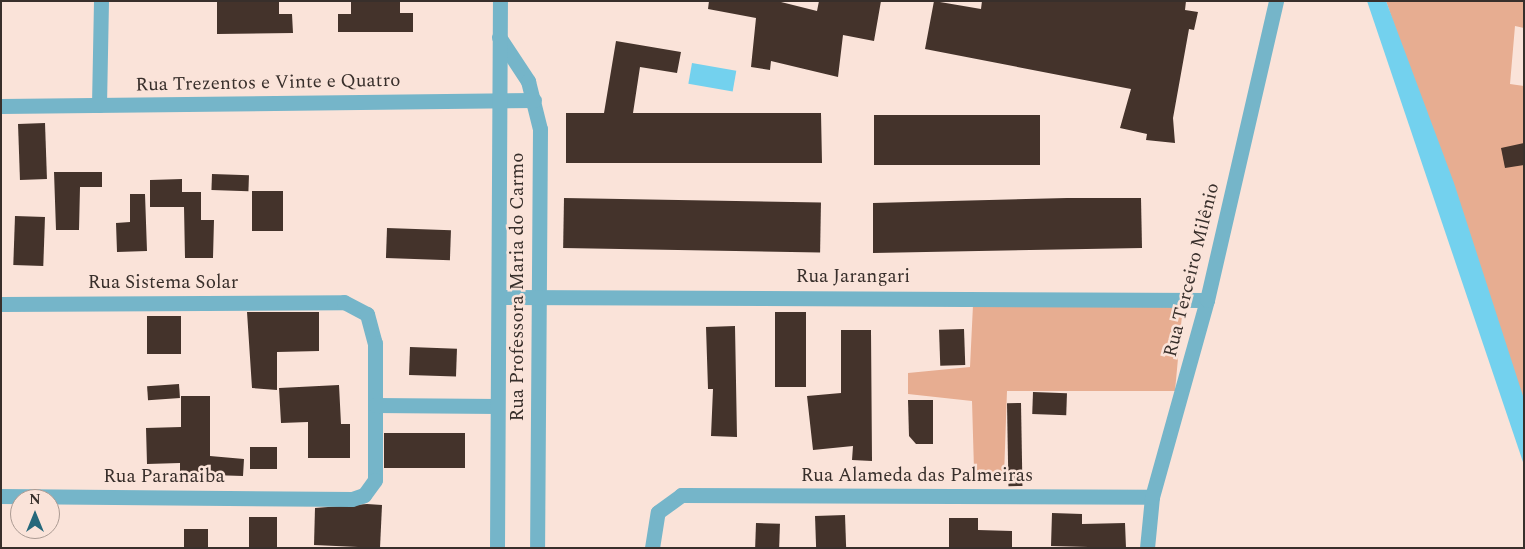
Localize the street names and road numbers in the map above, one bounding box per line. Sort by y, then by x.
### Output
street label: Rua Trezentos e Vinte e Quatro [135,69,401,97]
street label: Rua Professora Maria do Carmo [507,153,529,421]
street label: Rua Terceiro Milênio [1159,181,1225,359]
street label: Rua Jarangari [796,266,910,288]
street label: Rua Sistema Solar [88,272,238,294]
street label: Rua Alameda das Palmeiras [801,465,1033,487]
street label: Rua Paranaiba [103,466,225,488]

